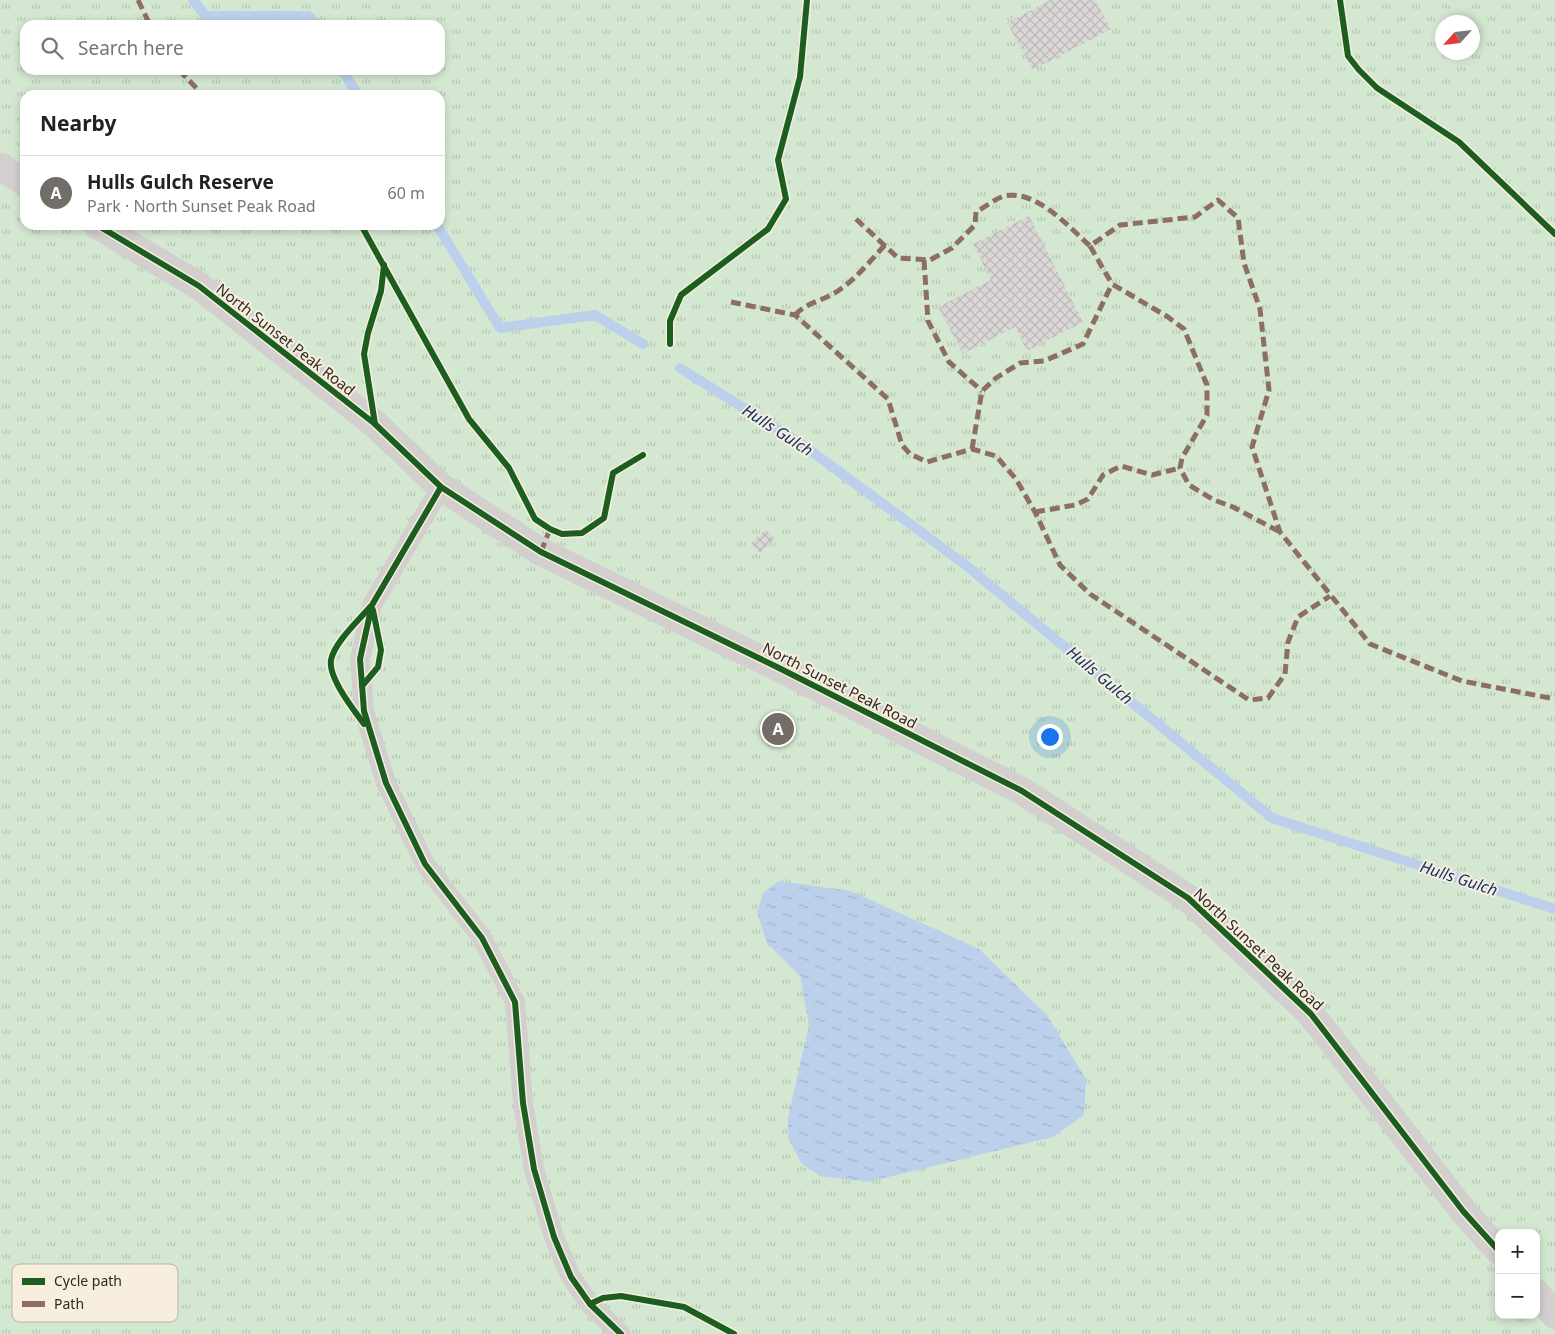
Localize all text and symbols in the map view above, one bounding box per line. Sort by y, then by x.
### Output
north arrow [1435,15,1480,60]
search box [20,20,445,75]
icon: search [38,34,66,62]
text: Search here [78,35,184,61]
text: Nearby [40,109,116,137]
text: Hulls Gulch Reserve [87,169,274,195]
text: A [50,182,62,204]
text: 60 m [388,182,425,204]
text: Park · North Sunset Peak Road [87,195,316,217]
street label: North Sunset Peak Road [213,279,359,399]
water label: Hulls Gulch [738,399,818,461]
street label: North Sunset Peak Road [759,637,921,733]
water label: Hulls Gulch [1062,641,1138,709]
pin: A [762,710,794,748]
your location [1037,724,1063,750]
water label: Hulls Gulch [1417,855,1501,901]
street label: North Sunset Peak Road [1190,883,1328,1015]
map controls [1495,1229,1540,1319]
button: + [1495,1229,1540,1274]
legend [12,1264,178,1322]
text: Cycle path [54,1271,122,1290]
button: − [1495,1274,1540,1319]
text: Path [54,1294,84,1313]

